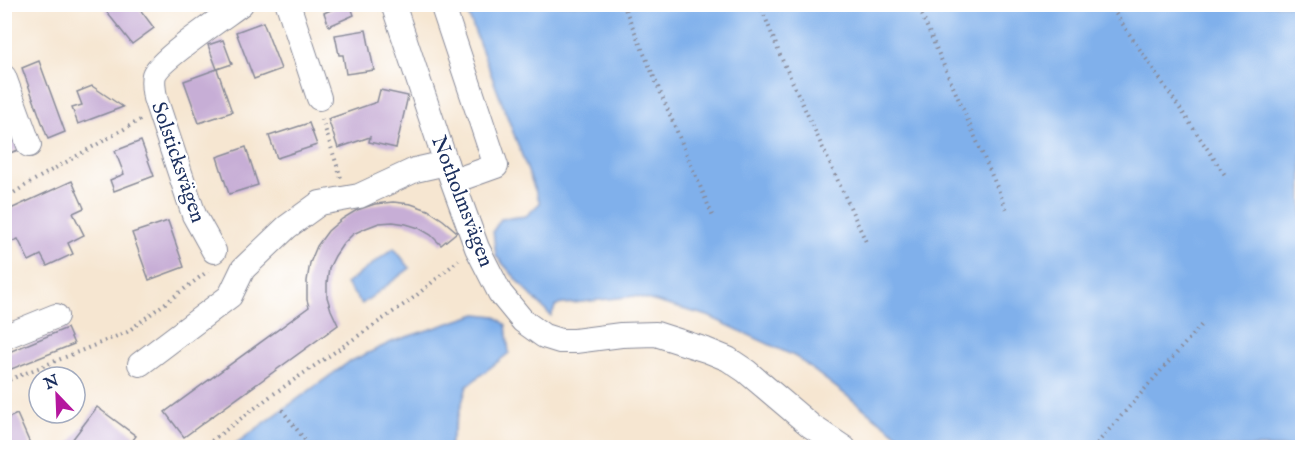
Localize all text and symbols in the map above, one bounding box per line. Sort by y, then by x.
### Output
street label: Solsticksvägen [144,98,211,226]
street label: Notholmsvägen [424,132,499,271]
north arrow [27,365,87,425]
text: N [41,371,62,395]

